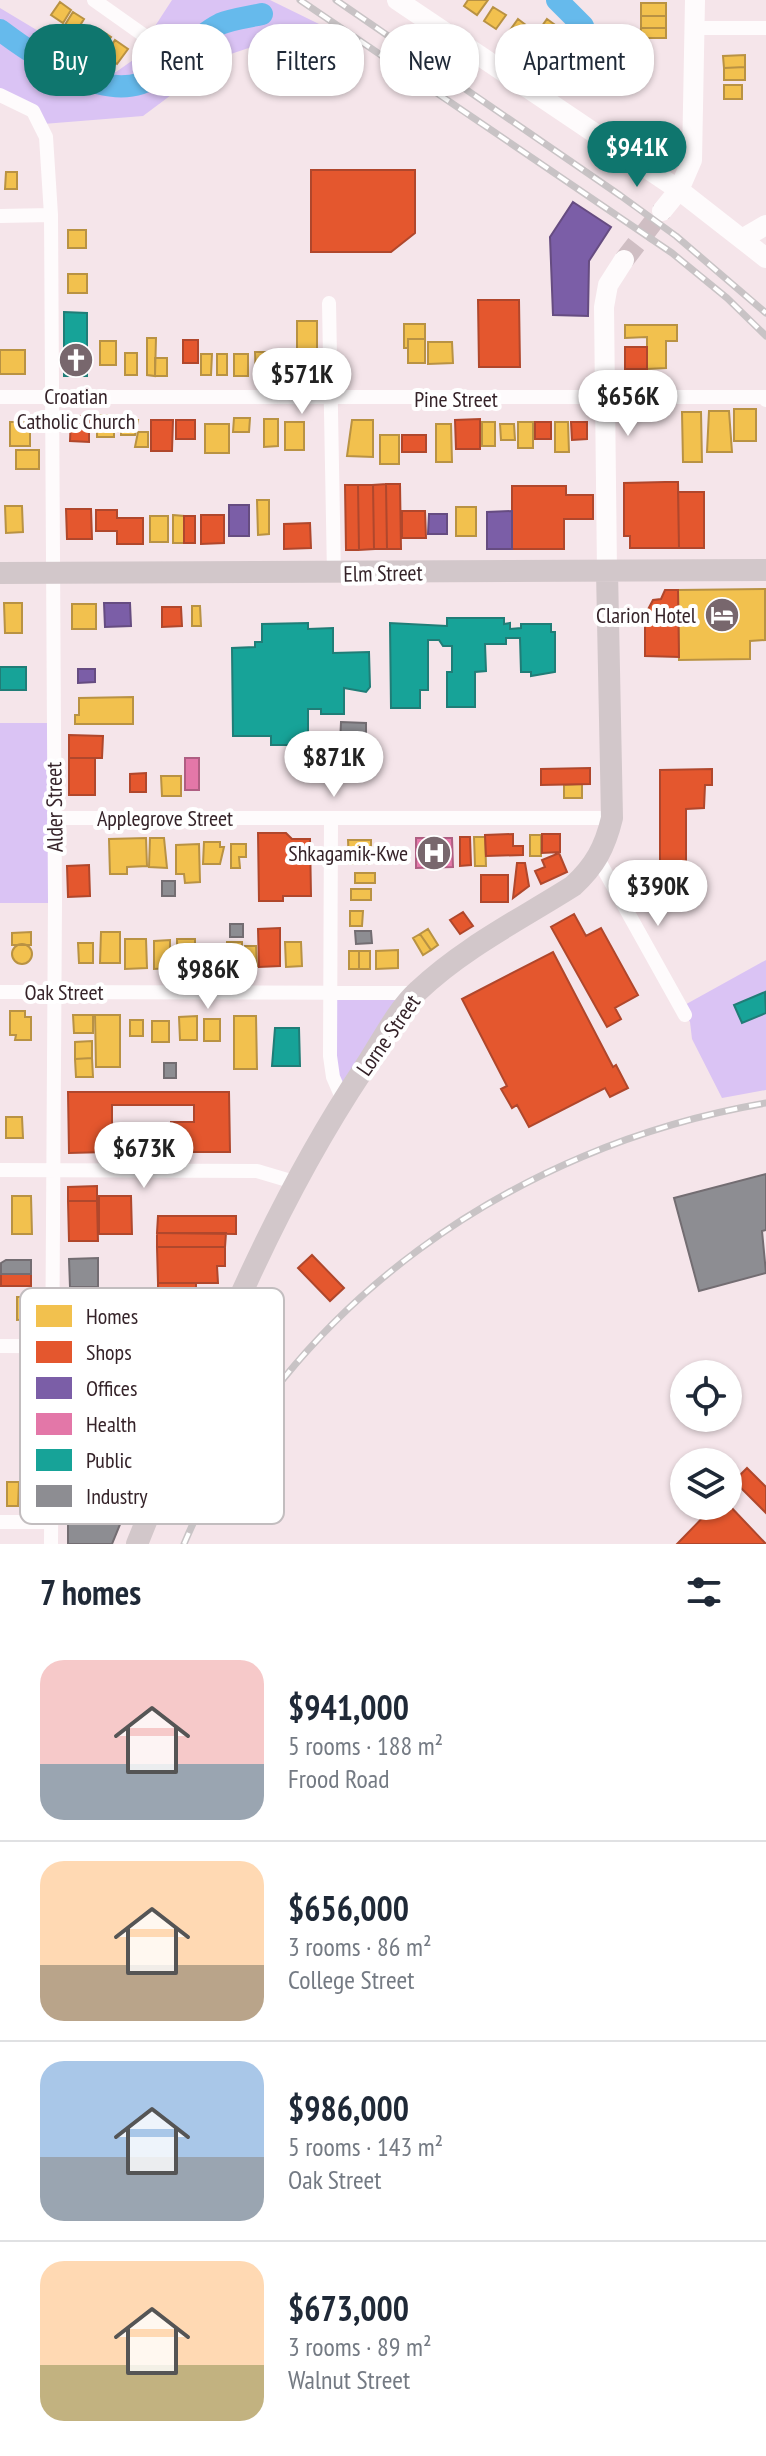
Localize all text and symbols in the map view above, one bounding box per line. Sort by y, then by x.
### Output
chip: Buy [24,24,116,96]
chip: Rent [132,24,232,96]
chip: Filters [248,24,364,96]
chip: New [380,24,479,96]
chip: Apartment [495,24,654,96]
pin: $941K [581,121,693,189]
text: $941K [605,130,669,163]
church icon: Croatian Catholic Church [57,341,95,379]
pin: $571K [246,348,358,416]
text: $571K [270,357,334,390]
pin: $656K [572,370,684,438]
text: $656K [596,379,660,412]
place label: Croatian Catholic Church [17,382,135,435]
street label: Pine Street [414,385,498,413]
street label: Elm Street [343,558,423,588]
hotel icon: Clarion Hotel [703,596,741,634]
place label: Clarion Hotel [596,601,697,629]
pin: $871K [278,731,390,799]
text: $871K [302,740,366,773]
street label: Alder Street [39,762,69,852]
street label: Applegrove Street [97,804,233,832]
hospital icon: Shkagamik-Kwe [415,834,453,872]
place label: Shkagamik-Kwe [288,839,408,867]
pin: $390K [602,860,714,928]
text: $390K [626,869,690,902]
pin: $986K [152,943,264,1011]
text: $986K [176,952,240,985]
street label: Oak Street [24,978,104,1006]
street label: Lorne Street [350,989,426,1081]
pin: $673K [88,1122,200,1190]
text: $673K [112,1131,176,1164]
legend [20,1288,284,1524]
text: Homes [86,1302,138,1330]
text: Shops [86,1338,132,1366]
map controls [670,1360,742,1520]
button: locate [670,1360,742,1432]
text: Offices [86,1374,137,1402]
text: Health [86,1410,137,1438]
text: Public [86,1446,132,1474]
button: layers [670,1448,742,1520]
text: Industry [86,1482,148,1510]
text: 7 homes [40,1570,141,1614]
icon: filters [682,1570,726,1614]
text: $941,000 [288,1685,409,1729]
icon: home [104,1692,200,1788]
text: 5 rooms · 188 m² [288,1729,443,1762]
text: Frood Road [288,1762,389,1795]
text: $656,000 [288,1886,409,1930]
icon: home [104,1893,200,1989]
text: 3 rooms · 86 m² [288,1930,432,1963]
text: College Street [288,1963,414,1996]
text: $986,000 [288,2086,409,2130]
icon: home [104,2093,200,2189]
text: 5 rooms · 143 m² [288,2130,443,2163]
text: Oak Street [288,2163,381,2196]
text: $673,000 [288,2286,409,2330]
icon: home [104,2293,200,2389]
text: 3 rooms · 89 m² [288,2330,432,2363]
text: Walnut Street [288,2363,410,2396]

